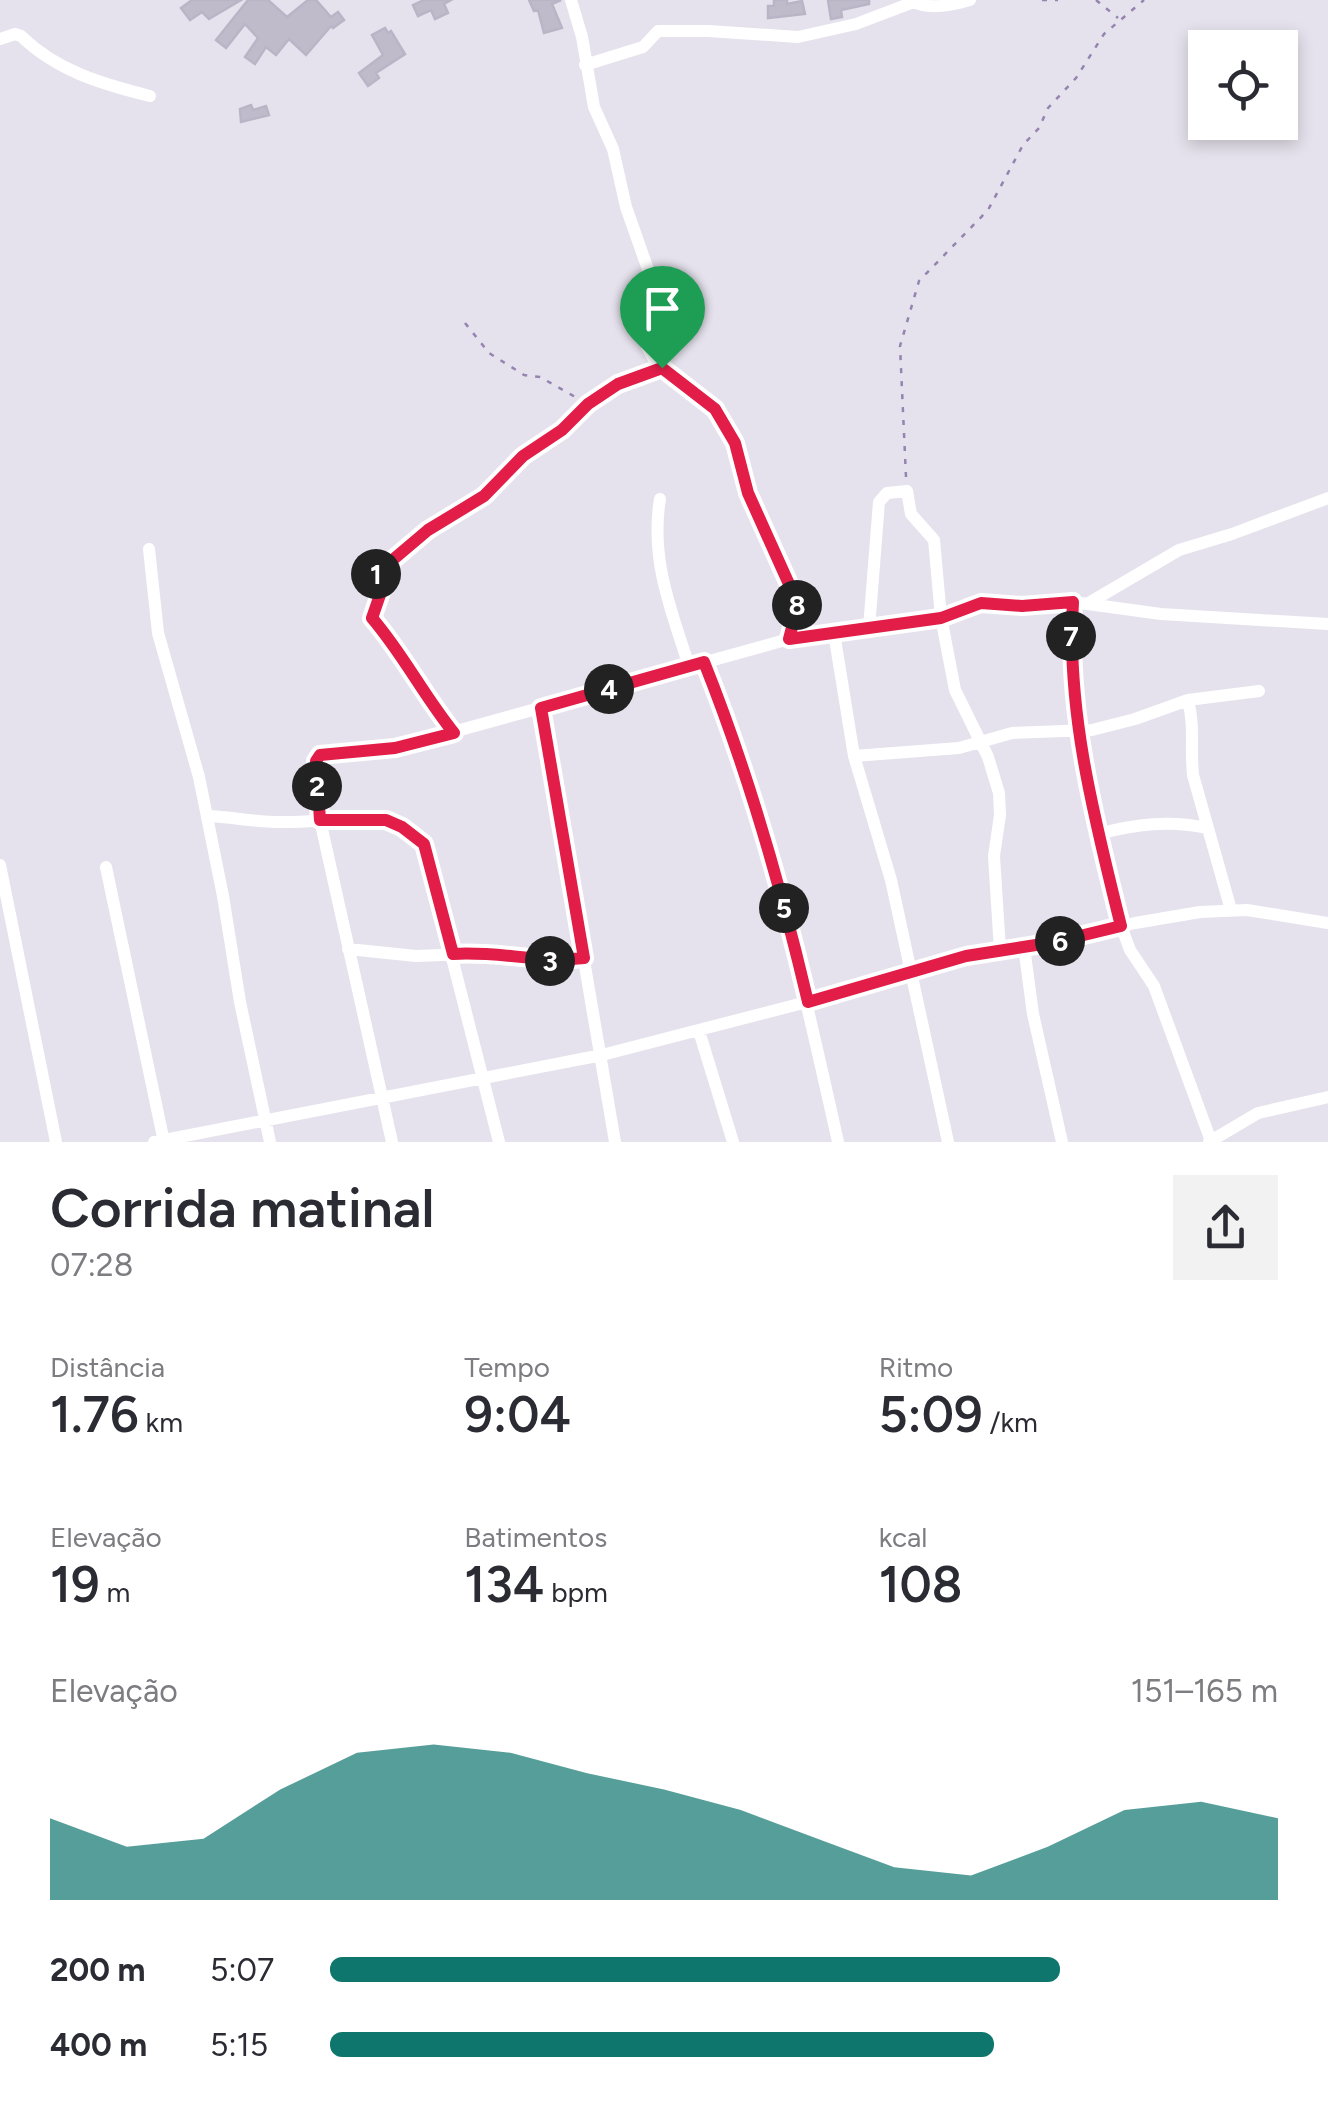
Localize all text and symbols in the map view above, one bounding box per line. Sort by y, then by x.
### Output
map controls [1188,30,1298,140]
button: locate [1188,30,1298,140]
pin [620,266,705,369]
icon: arrive [635,281,690,336]
pin: 1 [351,549,401,599]
text: 1 [370,557,382,591]
pin: 8 [772,580,822,630]
text: 8 [788,588,806,622]
pin: 7 [1046,611,1096,661]
text: 7 [1063,619,1079,653]
pin: 4 [584,664,634,714]
text: 4 [600,672,618,706]
pin: 2 [292,761,342,811]
text: 2 [309,769,325,803]
pin: 5 [759,883,809,933]
text: 5 [776,891,792,925]
pin: 6 [1035,916,1085,966]
text: 6 [1052,924,1068,958]
pin: 3 [525,936,575,986]
text: 3 [542,944,558,978]
text: Corrida matinal [50,1175,435,1241]
button: share [1173,1175,1278,1280]
text: 07:28 [50,1246,133,1284]
text: Distância [50,1350,165,1384]
text: Tempo [464,1350,550,1384]
text: Ritmo [879,1350,953,1384]
text: 1.76 [50,1384,139,1445]
text: 9:04 [464,1384,571,1445]
text: 5:09 [879,1384,983,1445]
text: km [139,1405,183,1439]
text: /km [983,1405,1038,1439]
text: Elevação [50,1520,162,1554]
text: Batimentos [464,1520,607,1554]
text: kcal [879,1520,928,1554]
text: 19 [50,1554,100,1615]
text: 134 [464,1554,544,1615]
text: 108 [879,1554,963,1615]
text: m [100,1575,130,1609]
text: bpm [544,1575,608,1609]
text: Elevação [50,1672,178,1710]
text: 151–165 m [1131,1672,1278,1710]
text: 200 m [50,1951,146,1989]
text: 5:07 [210,1951,274,1989]
text: 400 m [50,2026,147,2064]
text: 5:15 [210,2026,268,2064]

